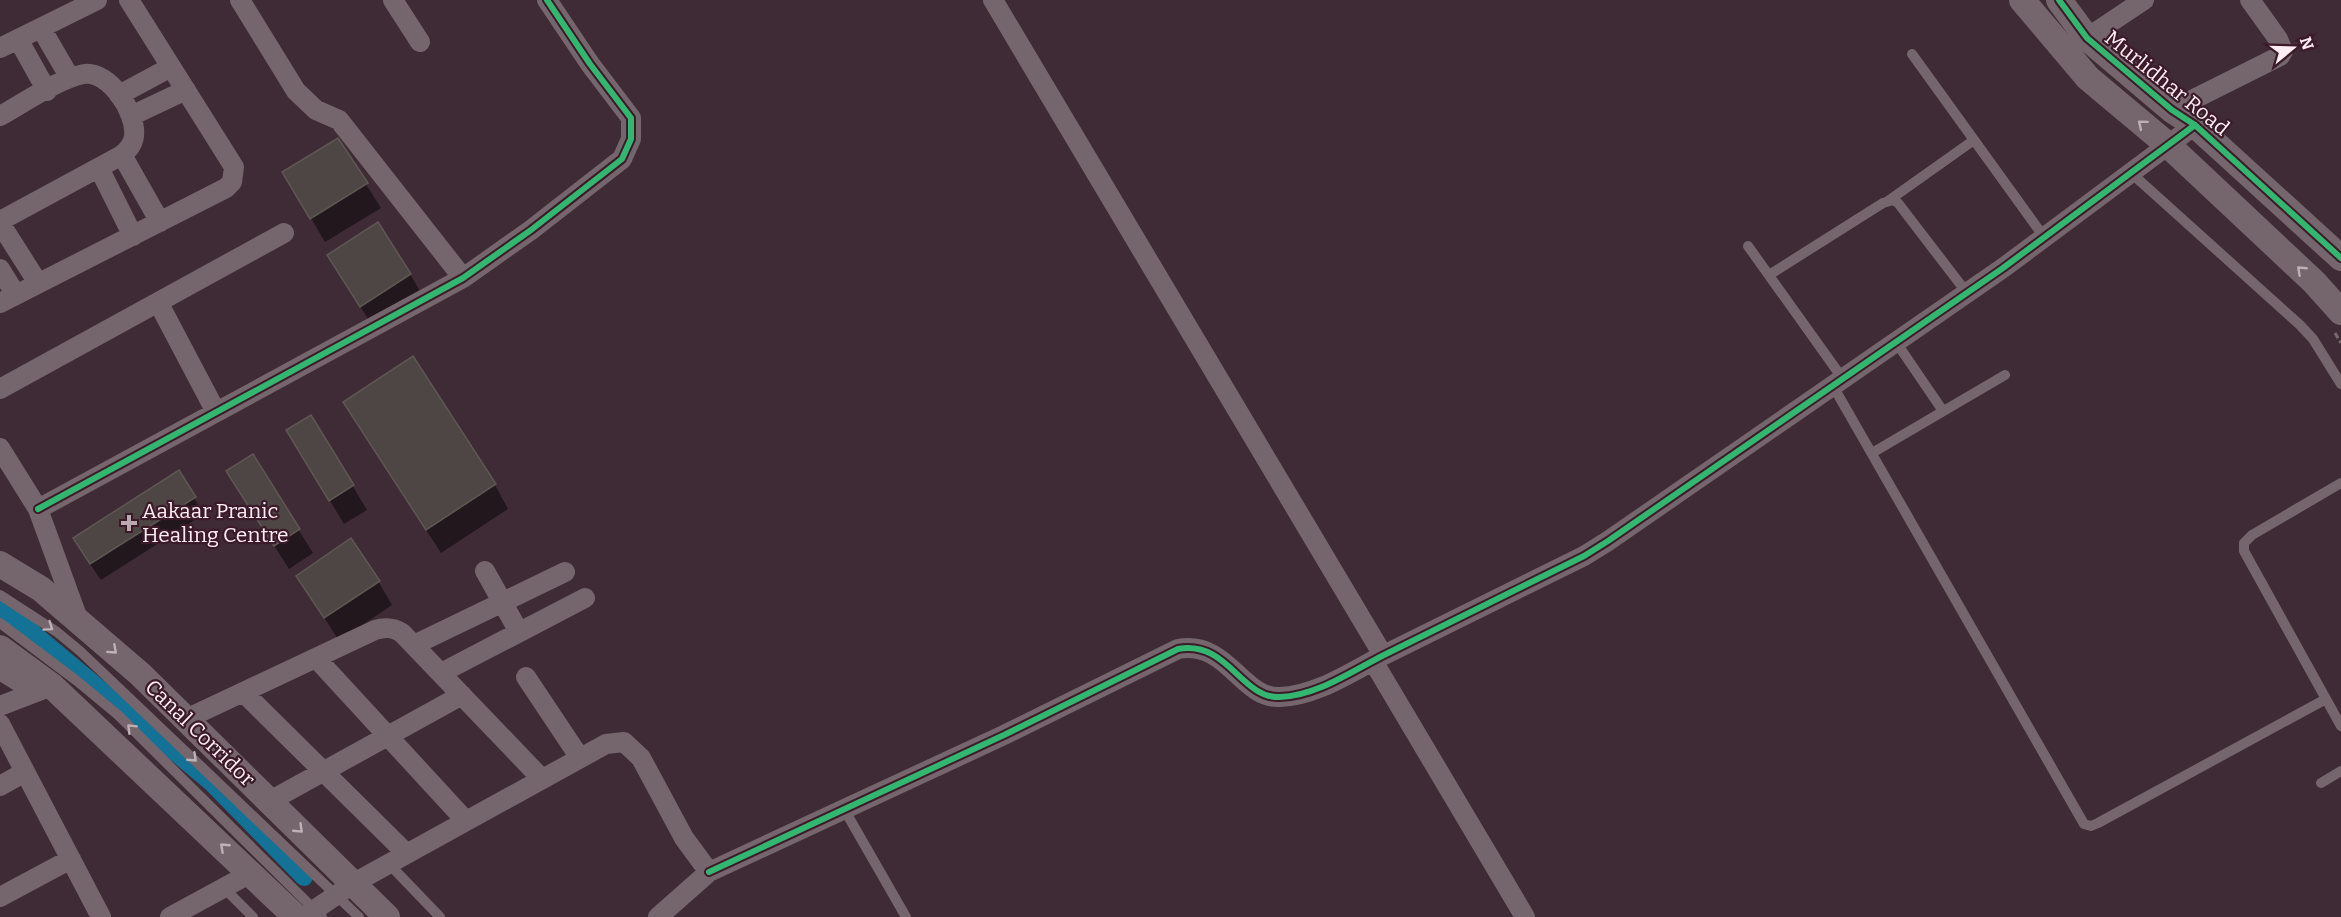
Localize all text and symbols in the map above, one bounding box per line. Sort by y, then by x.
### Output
north arrow [2263,18,2323,78]
street label: Murlidhar Road [2099,25,2235,141]
text: N [2296,34,2318,52]
one-way arrow [2138,120,2149,131]
one-way arrow [2298,266,2308,277]
place label: Aakaar Pranic Healing Centre [142,498,289,548]
marker: Aakaar Pranic Healing Centre [120,514,138,532]
one-way arrow [43,620,54,631]
one-way arrow [106,643,117,654]
street label: Canal Corridor [140,674,260,792]
one-way arrow [128,725,139,736]
one-way arrow [186,751,197,762]
one-way arrow [291,822,302,833]
one-way arrow [220,843,230,854]

